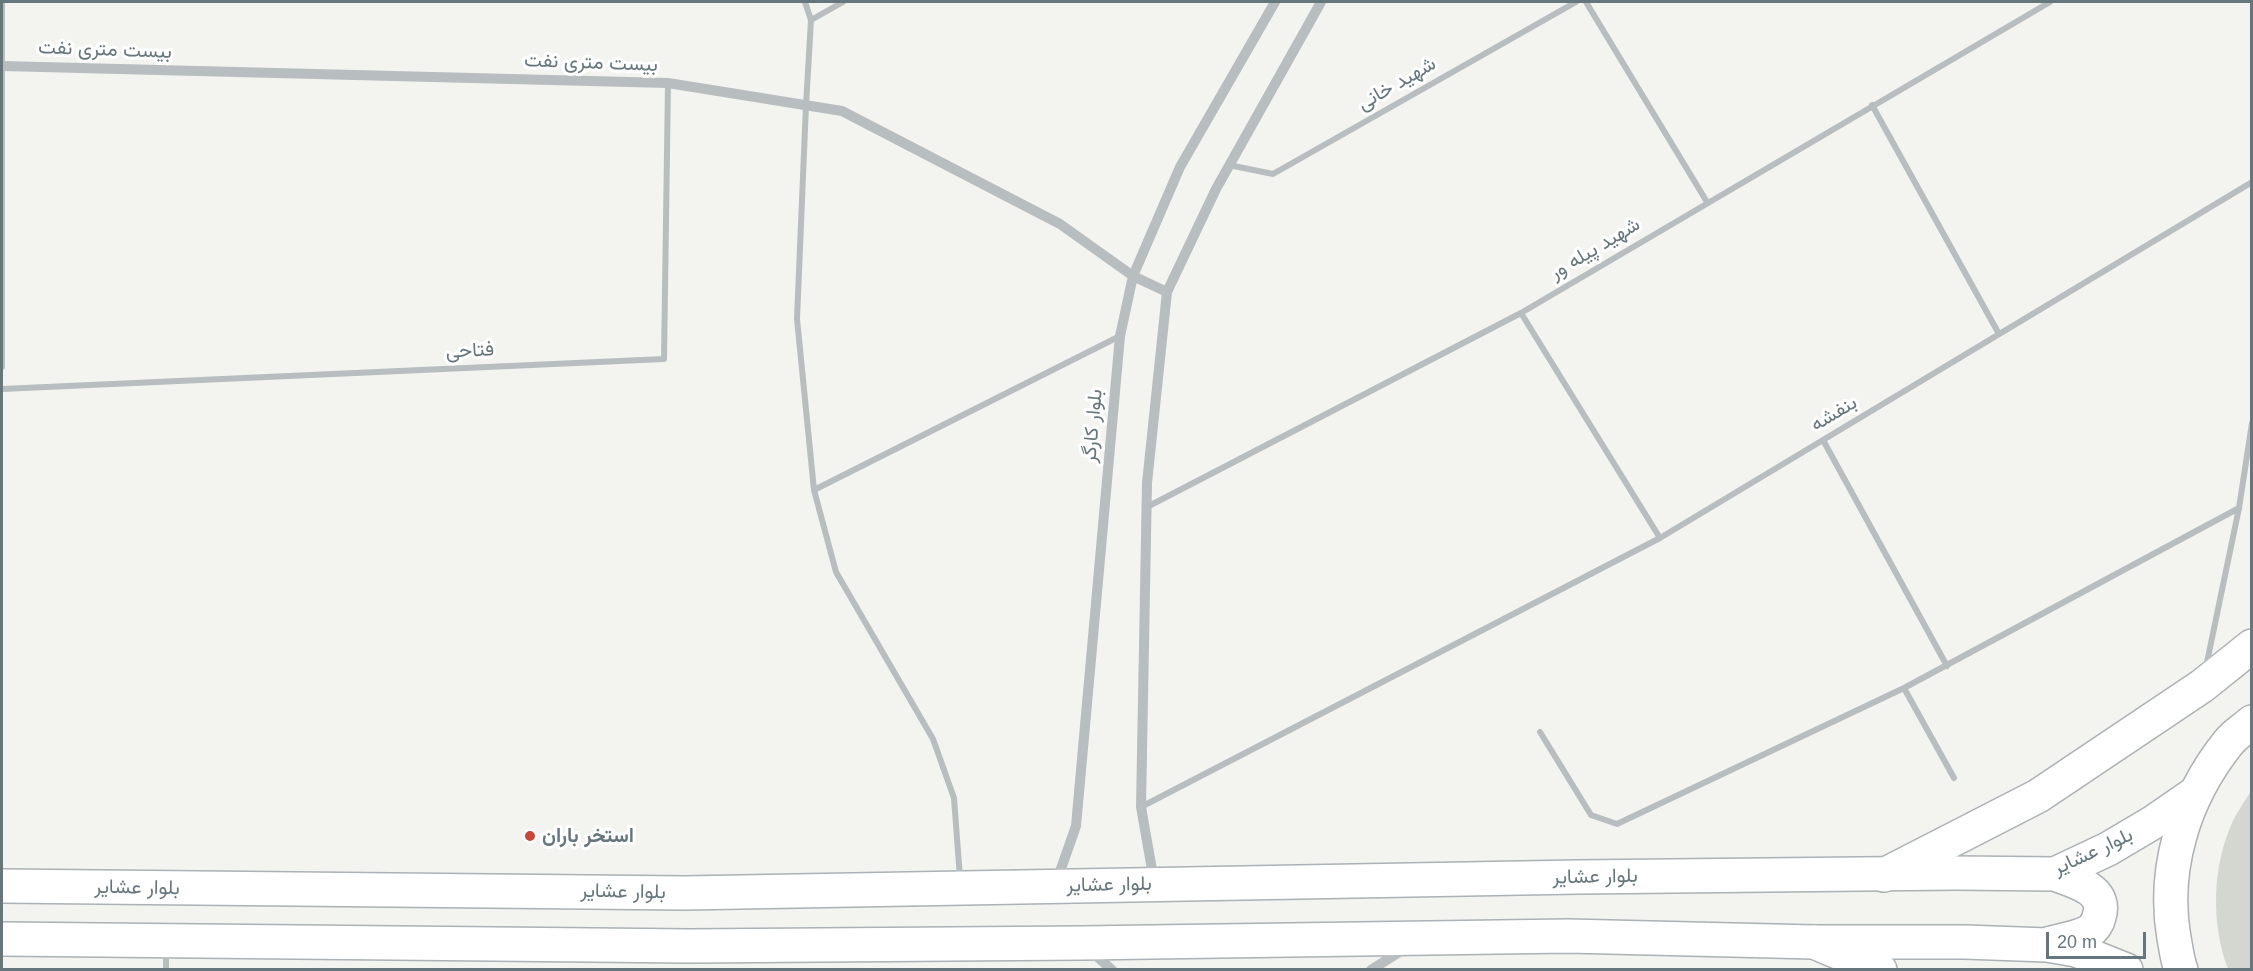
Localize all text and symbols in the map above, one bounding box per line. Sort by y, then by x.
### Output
street label: بیست متری نفت [38,36,172,64]
street label: بیست متری نفت [524,49,658,77]
street label: شهید خانی [1354,52,1440,116]
street label: شهید پیله ور [1545,213,1645,285]
street label: فتاحی [445,338,495,364]
street label: بلوار کارگر [1078,388,1108,464]
street label: بنفشه [1806,391,1862,437]
street label: بلوار عشایر [2049,823,2137,881]
place label: استخر باران [542,824,634,848]
marker: استخر باران [523,829,537,843]
street label: بلوار عشایر [1552,864,1638,890]
street label: بلوار عشایر [1066,872,1152,898]
street label: بلوار عشایر [94,875,180,901]
street label: بلوار عشایر [580,879,666,905]
scale bar [2049,920,2150,958]
text: 20 m [2057,932,2097,952]

